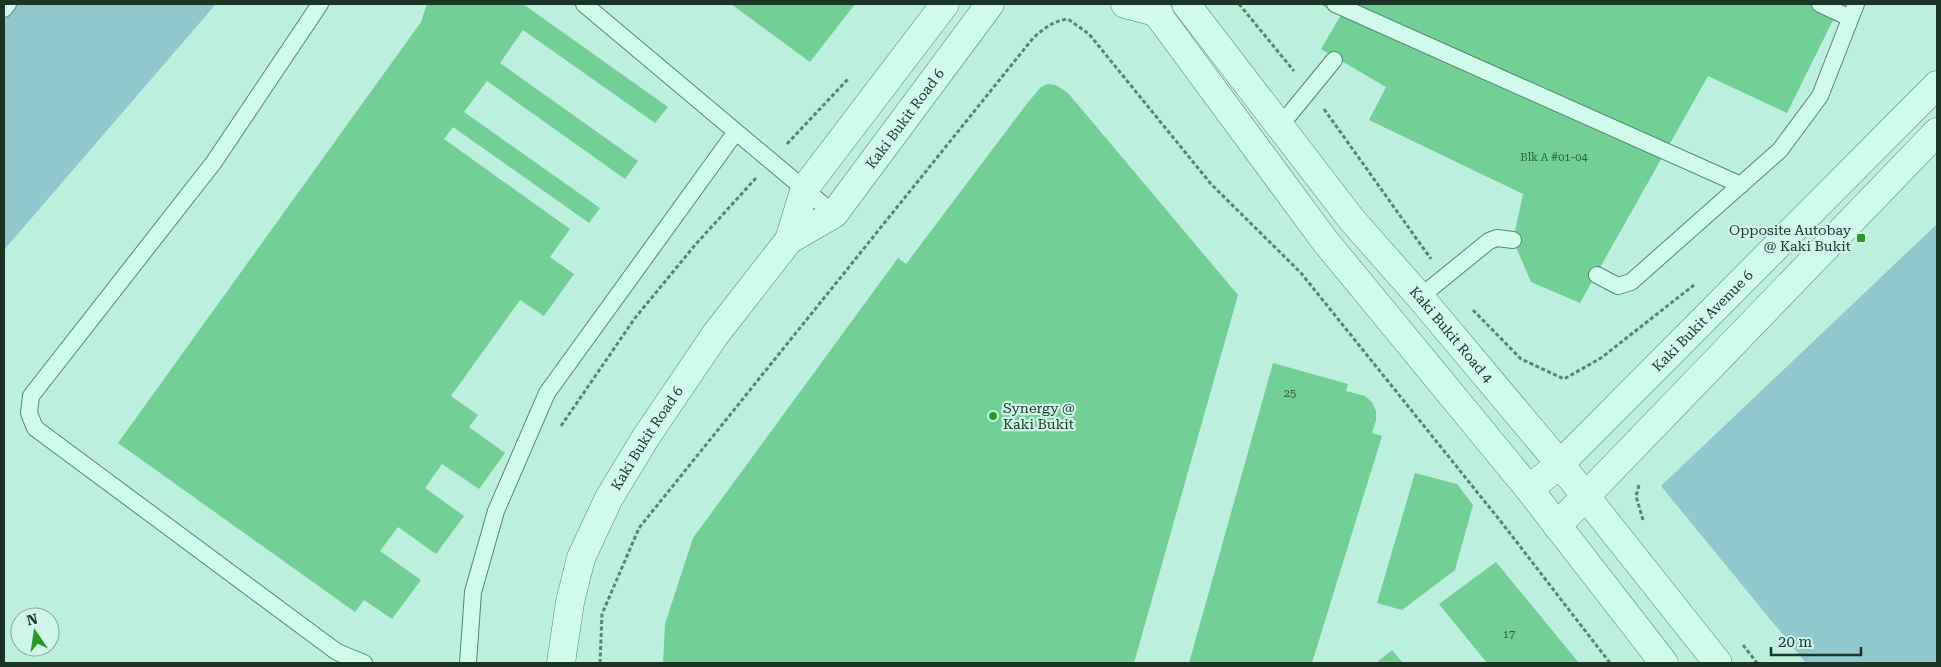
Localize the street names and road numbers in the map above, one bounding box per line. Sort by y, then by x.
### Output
street label: Kaki Bukit Road 6 [863,65,947,172]
street label: Kaki Bukit Avenue 6 [1649,267,1756,375]
street label: Kaki Bukit Road 4 [1406,283,1496,386]
street label: Kaki Bukit Road 6 [608,383,686,493]

